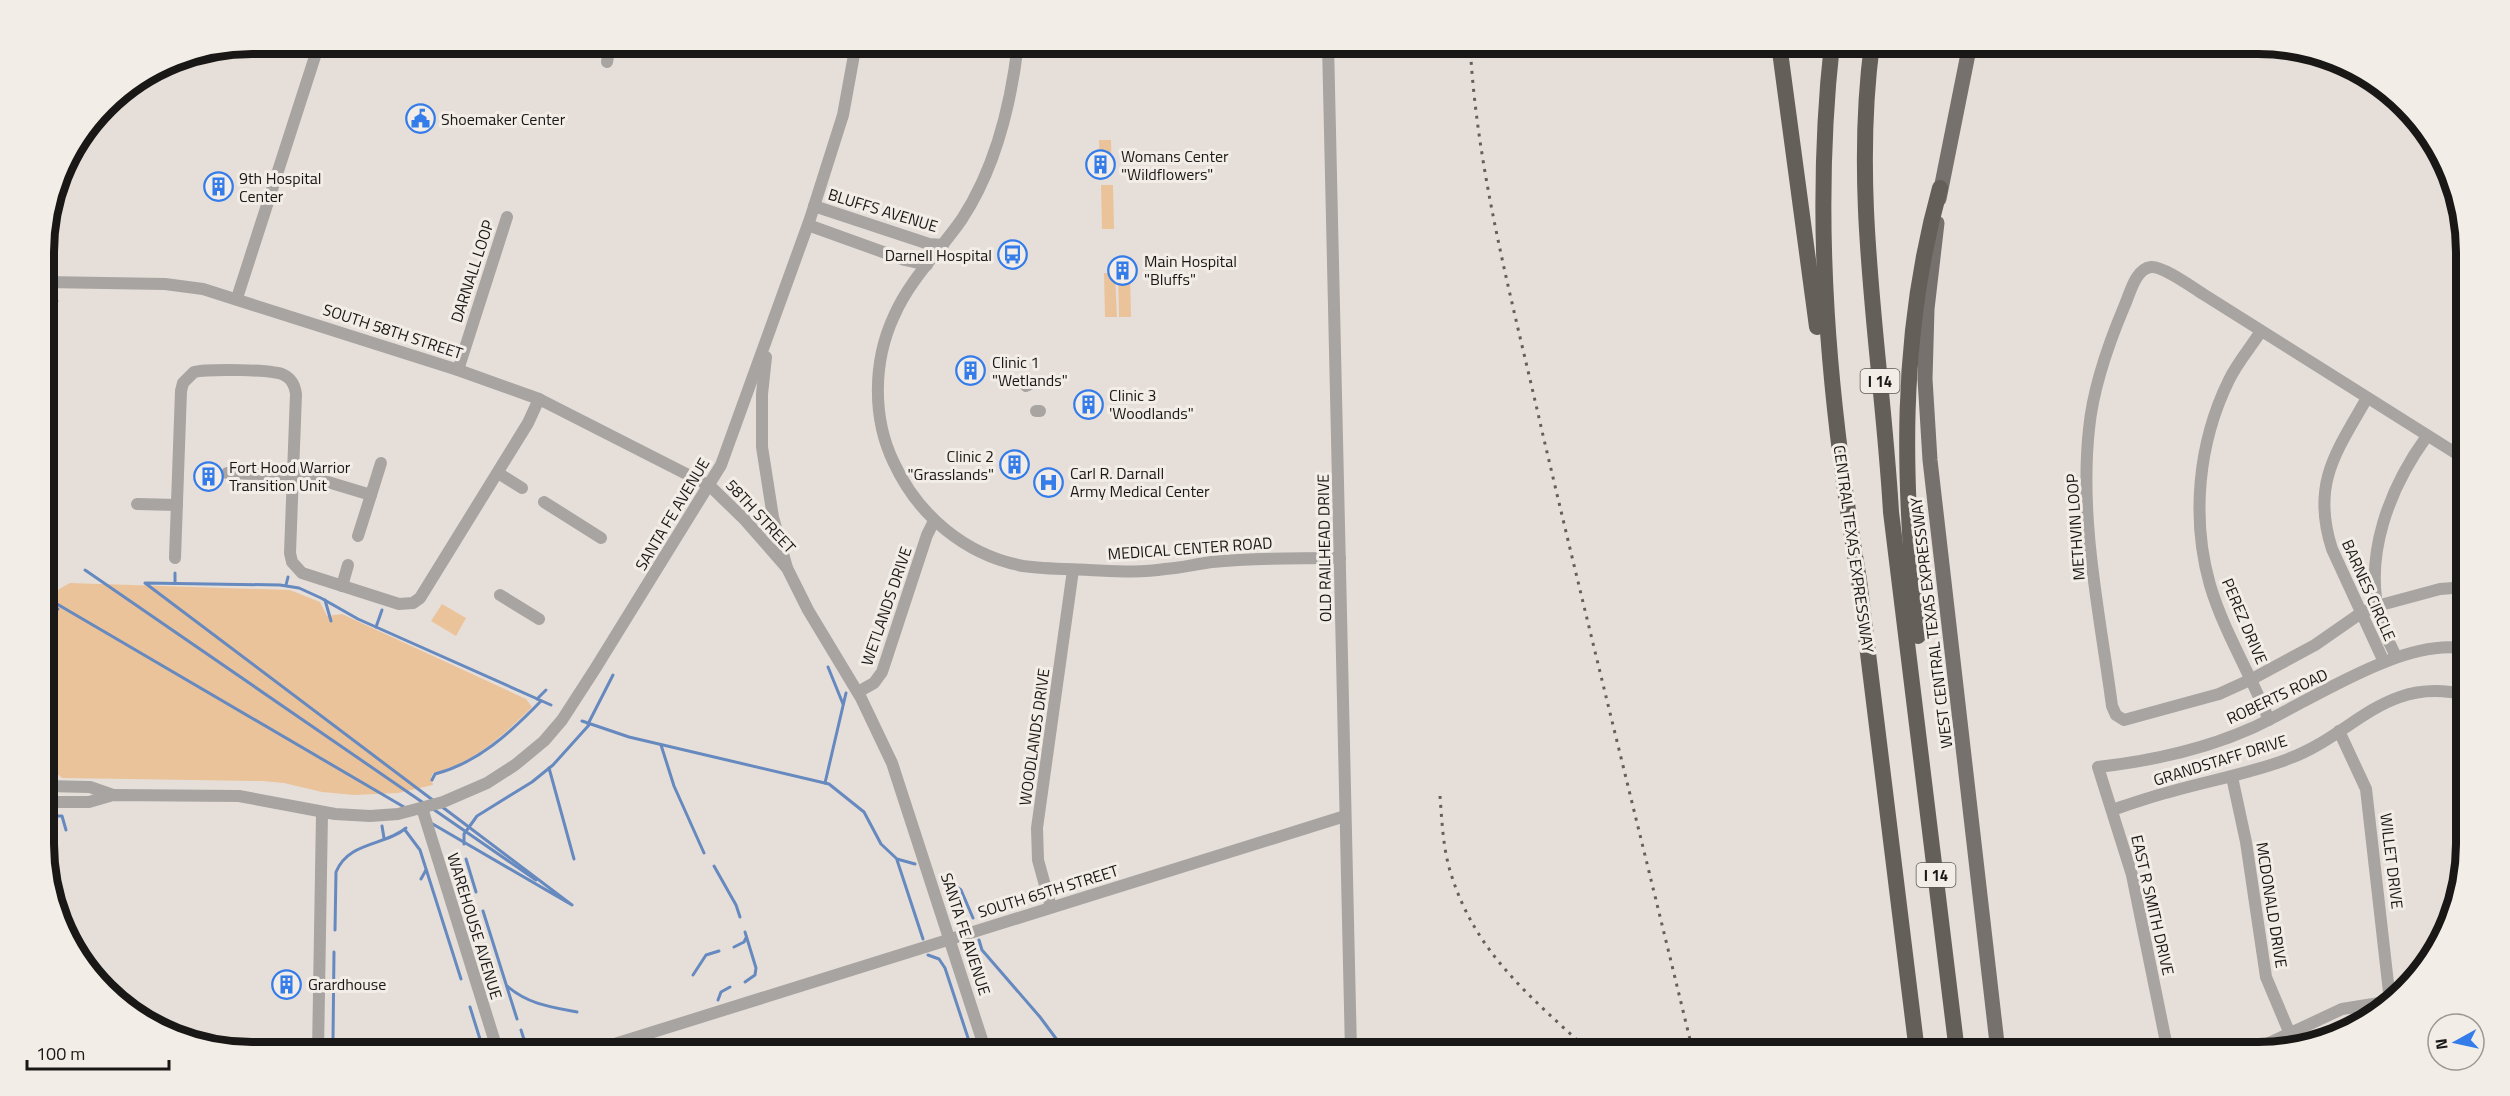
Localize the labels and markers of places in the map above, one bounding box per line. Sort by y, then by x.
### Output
public building icon: Shoemaker Center [404,103,436,135]
place label: Shoemaker Center [441,107,566,131]
place label: Womans Center "Wildflowers" [1121,144,1229,186]
building icon: Womans Center "Wildflowers" [1084,149,1116,181]
place label: 9th Hospital Center [239,166,322,208]
building icon: 9th Hospital Center [202,171,234,203]
bus stop icon: Darnell Hospital [997,239,1029,271]
place label: Darnell Hospital [885,243,992,267]
place label: Main Hospital "Bluffs" [1144,249,1237,291]
building icon: Main Hospital "Bluffs" [1107,254,1139,286]
place label: Clinic 1 "Wetlands" [992,350,1068,392]
building icon: Clinic 1 "Wetlands" [955,355,987,387]
place label: Clinic 3 'Woodlands" [1109,383,1194,425]
building icon: Clinic 3 'Woodlands" [1072,388,1104,420]
place label: Clinic 2 "Grasslands" [908,444,994,486]
building icon: Clinic 2 "Grasslands" [999,449,1031,481]
place label: Fort Hood Warrior Transition Unit [229,455,351,497]
building icon: Fort Hood Warrior Transition Unit [192,460,224,492]
place label: Carl R. Darnall Army Medical Center [1070,461,1210,503]
hospital icon: Carl R. Darnall Army Medical Center [1033,466,1065,498]
building icon: Grardhouse [271,968,303,1000]
place label: Grardhouse [308,972,386,996]

